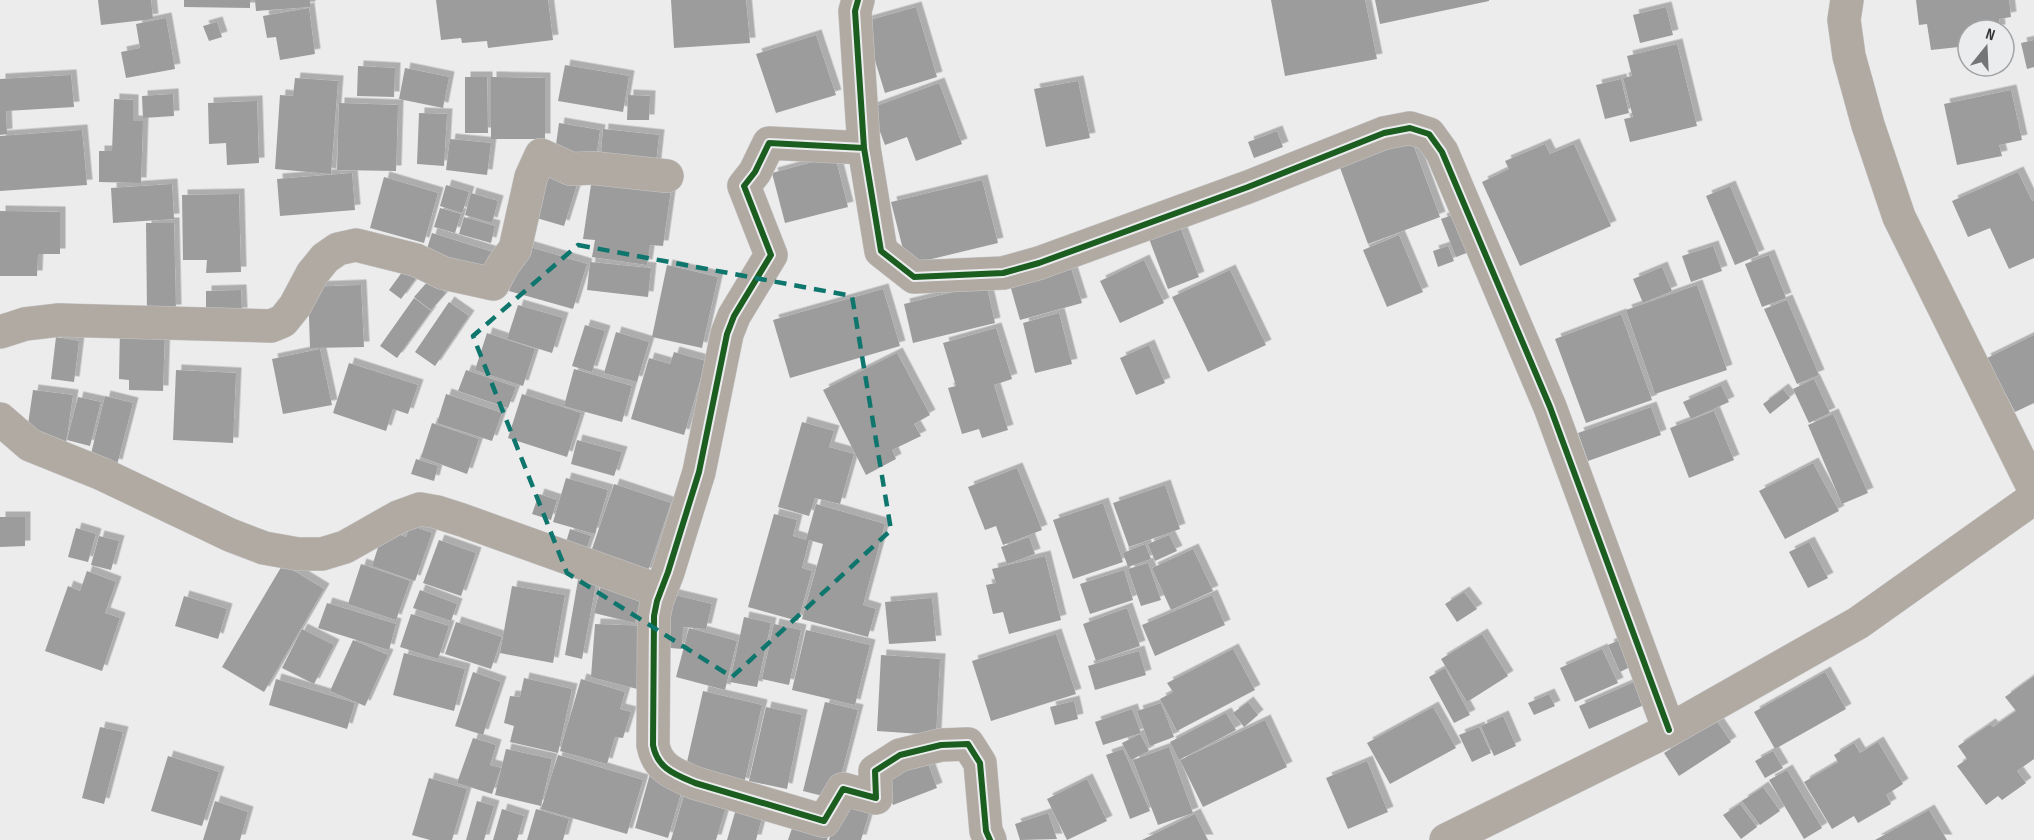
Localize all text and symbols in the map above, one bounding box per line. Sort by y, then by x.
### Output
north arrow [1956,18,2016,78]
text: N [1983,25,1997,46]

